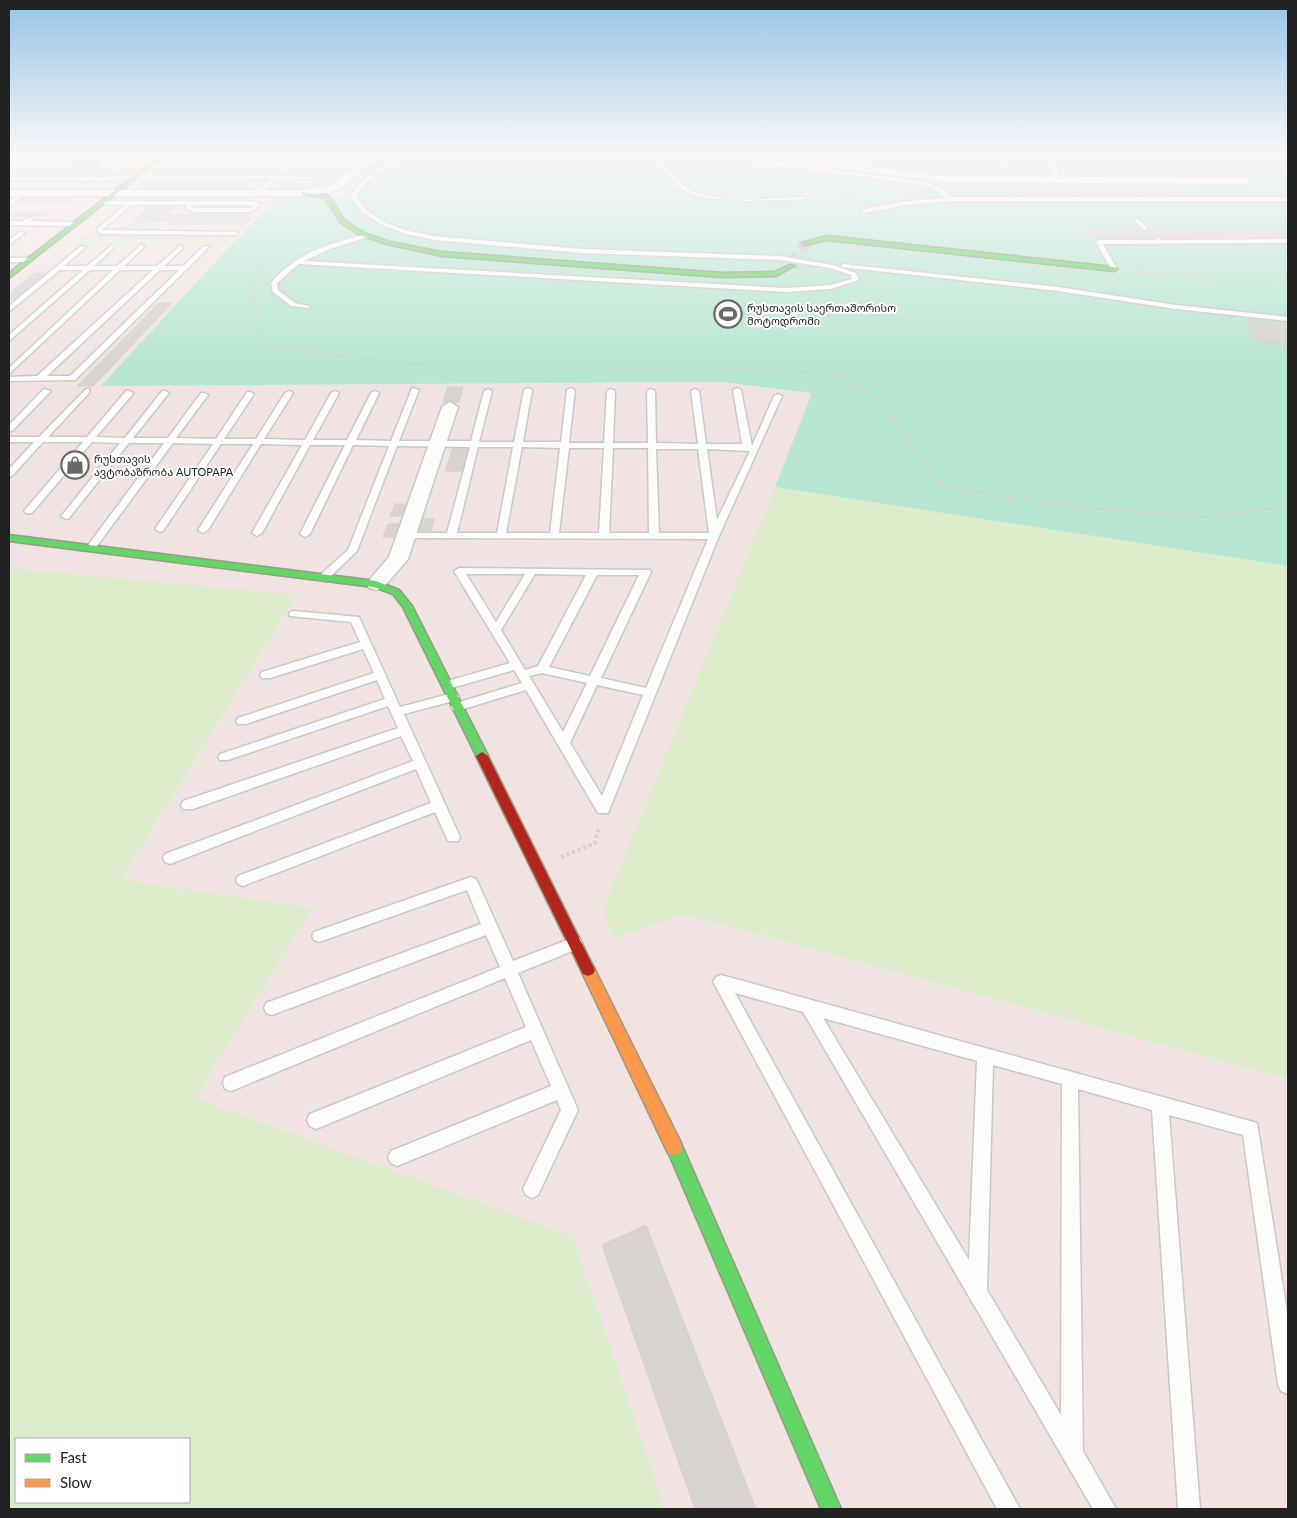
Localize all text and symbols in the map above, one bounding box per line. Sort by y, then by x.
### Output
sports icon: რუსთავის საერთაშორისო მოტოდრომი [713,299,743,329]
place label: რუსთავის საერთაშორისო მოტოდრომი [747,301,896,328]
shop icon: რუსთავის ავტობაზრობა AUTOPAPA [60,450,90,480]
place label: რუსთავის ავტობაზრობა AUTOPAPA [94,452,234,479]
legend [15,1438,190,1503]
text: Fast [60,1448,87,1466]
text: Slow [60,1473,92,1491]

